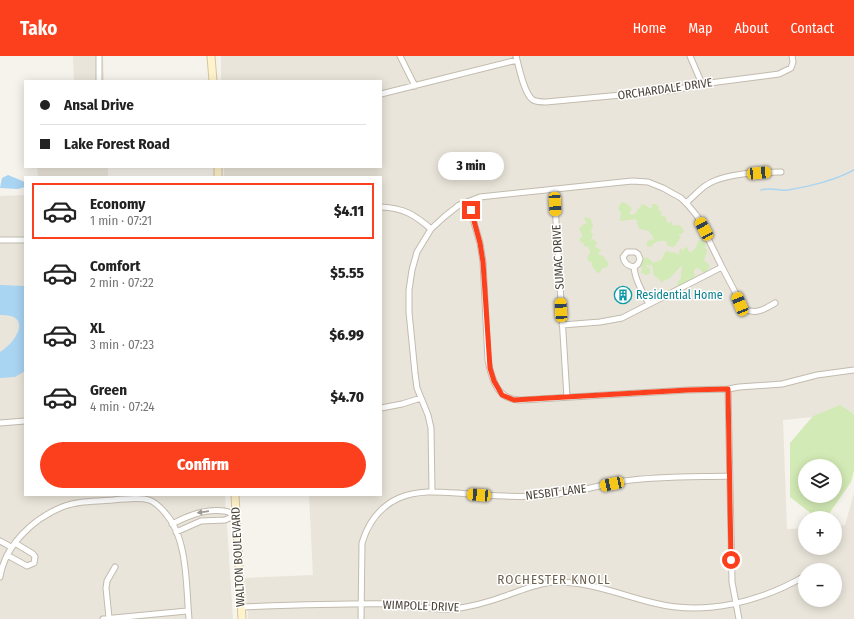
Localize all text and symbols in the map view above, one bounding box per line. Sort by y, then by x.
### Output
text: Tako [20,17,57,40]
text: Home [633,20,666,37]
text: Map [688,20,712,37]
text: About [734,20,769,37]
text: Contact [791,20,834,37]
street label: ORCHARDALE DRIVE [617,75,714,103]
text: Ansal Drive [64,96,134,114]
text: Lake Forest Road [64,135,170,153]
callout: 3 min [438,152,504,180]
text: 3 min [457,158,485,173]
car [747,166,771,180]
car [548,192,562,216]
icon: car [42,193,78,229]
text: Economy [90,195,145,213]
route end [462,201,480,219]
text: $4.11 [334,202,364,220]
text: 1 min · 07:21 [90,213,152,228]
car [693,216,715,242]
street label: SUMAC DRIVE [549,224,567,290]
icon: car [42,255,78,291]
text: Comfort [90,257,141,275]
text: $5.55 [330,264,364,282]
text: 2 min · 07:22 [90,275,154,290]
building icon: Residential Home [613,285,633,305]
place label: Residential Home [636,288,723,302]
car [730,291,750,317]
car [554,298,568,322]
icon: car [42,317,78,353]
text: XL [90,319,105,337]
text: $6.99 [329,326,364,344]
text: 3 min · 07:23 [90,337,154,352]
icon: car [42,379,78,415]
text: Green [90,381,127,399]
text: $4.70 [330,388,364,406]
text: 4 min · 07:24 [90,399,155,414]
button: Confirm [40,442,366,488]
map controls [798,459,842,607]
button: layers [798,459,842,503]
car [599,476,625,492]
street label: NESBIT LANE [525,481,588,503]
car [467,488,491,502]
street label: WALTON BOULEVARD [228,507,248,607]
one-way arrow [197,509,209,515]
button: + [798,511,842,555]
route start [722,551,740,569]
button: − [798,563,842,607]
district label: ROCHESTER KNOLL [497,572,611,587]
street label: WIMPOLE DRIVE [382,598,460,614]

